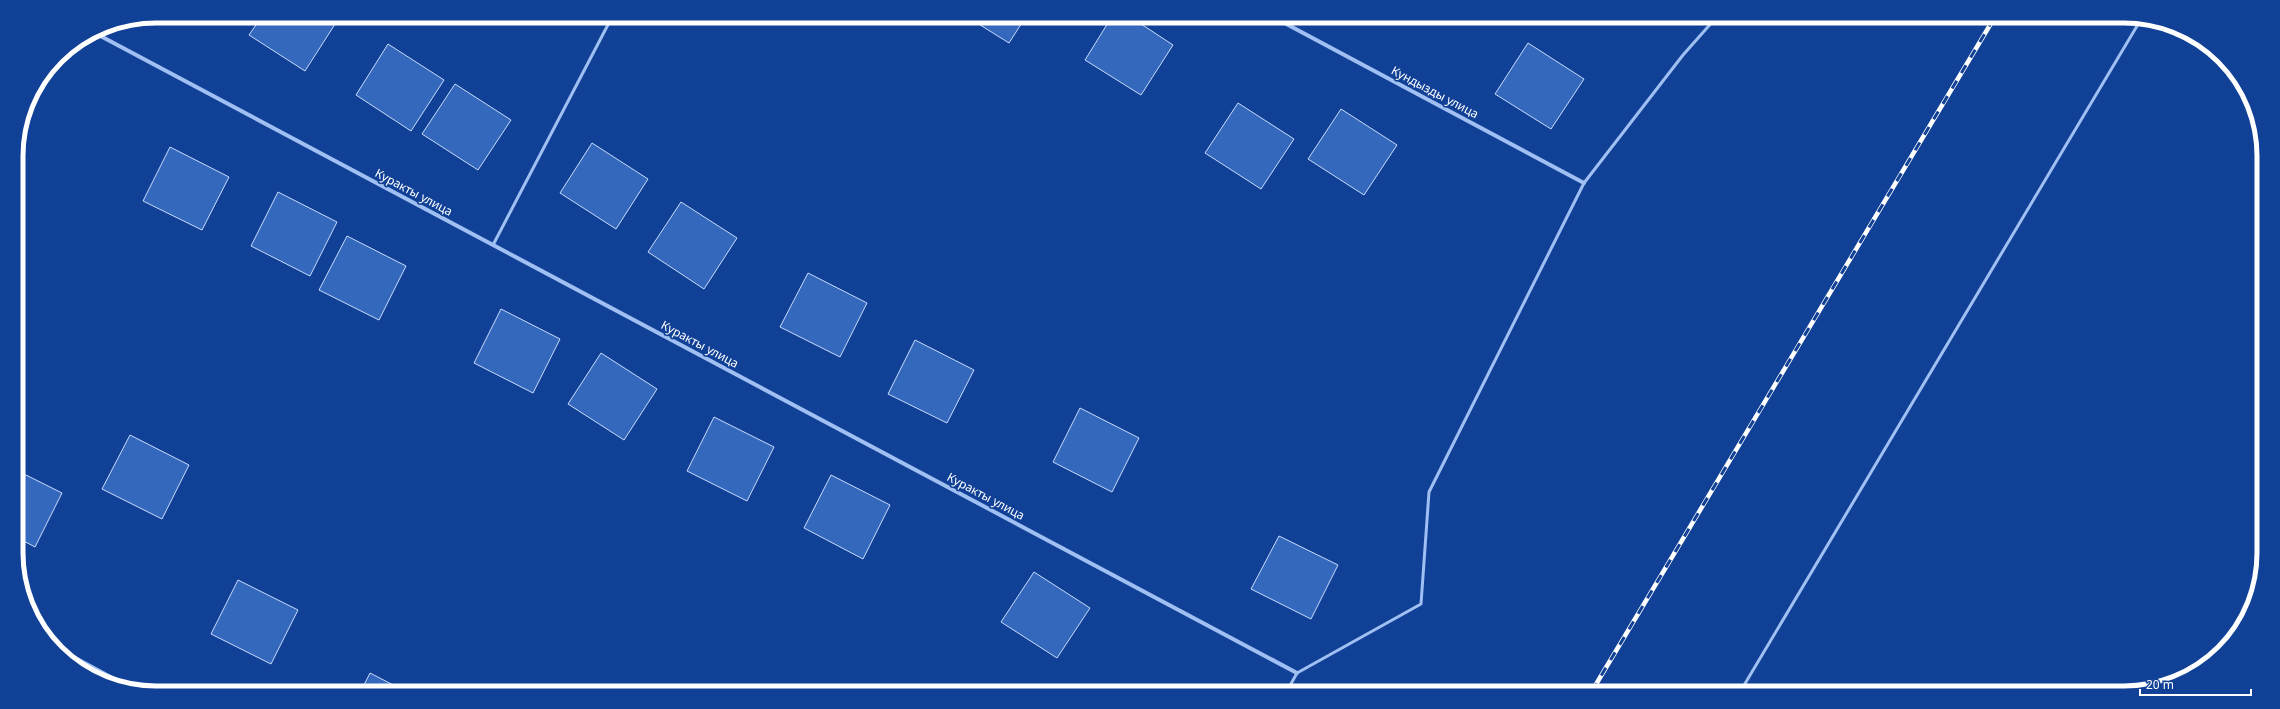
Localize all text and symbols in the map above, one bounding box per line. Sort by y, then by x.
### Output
street label: Кундызды улица [1388,62,1482,122]
street label: Куракты улица [372,164,456,220]
street label: Куракты улица [658,316,742,372]
street label: Куракты улица [944,468,1028,524]
scale bar [2140,671,2251,697]
text: 20 m [2146,676,2174,693]

